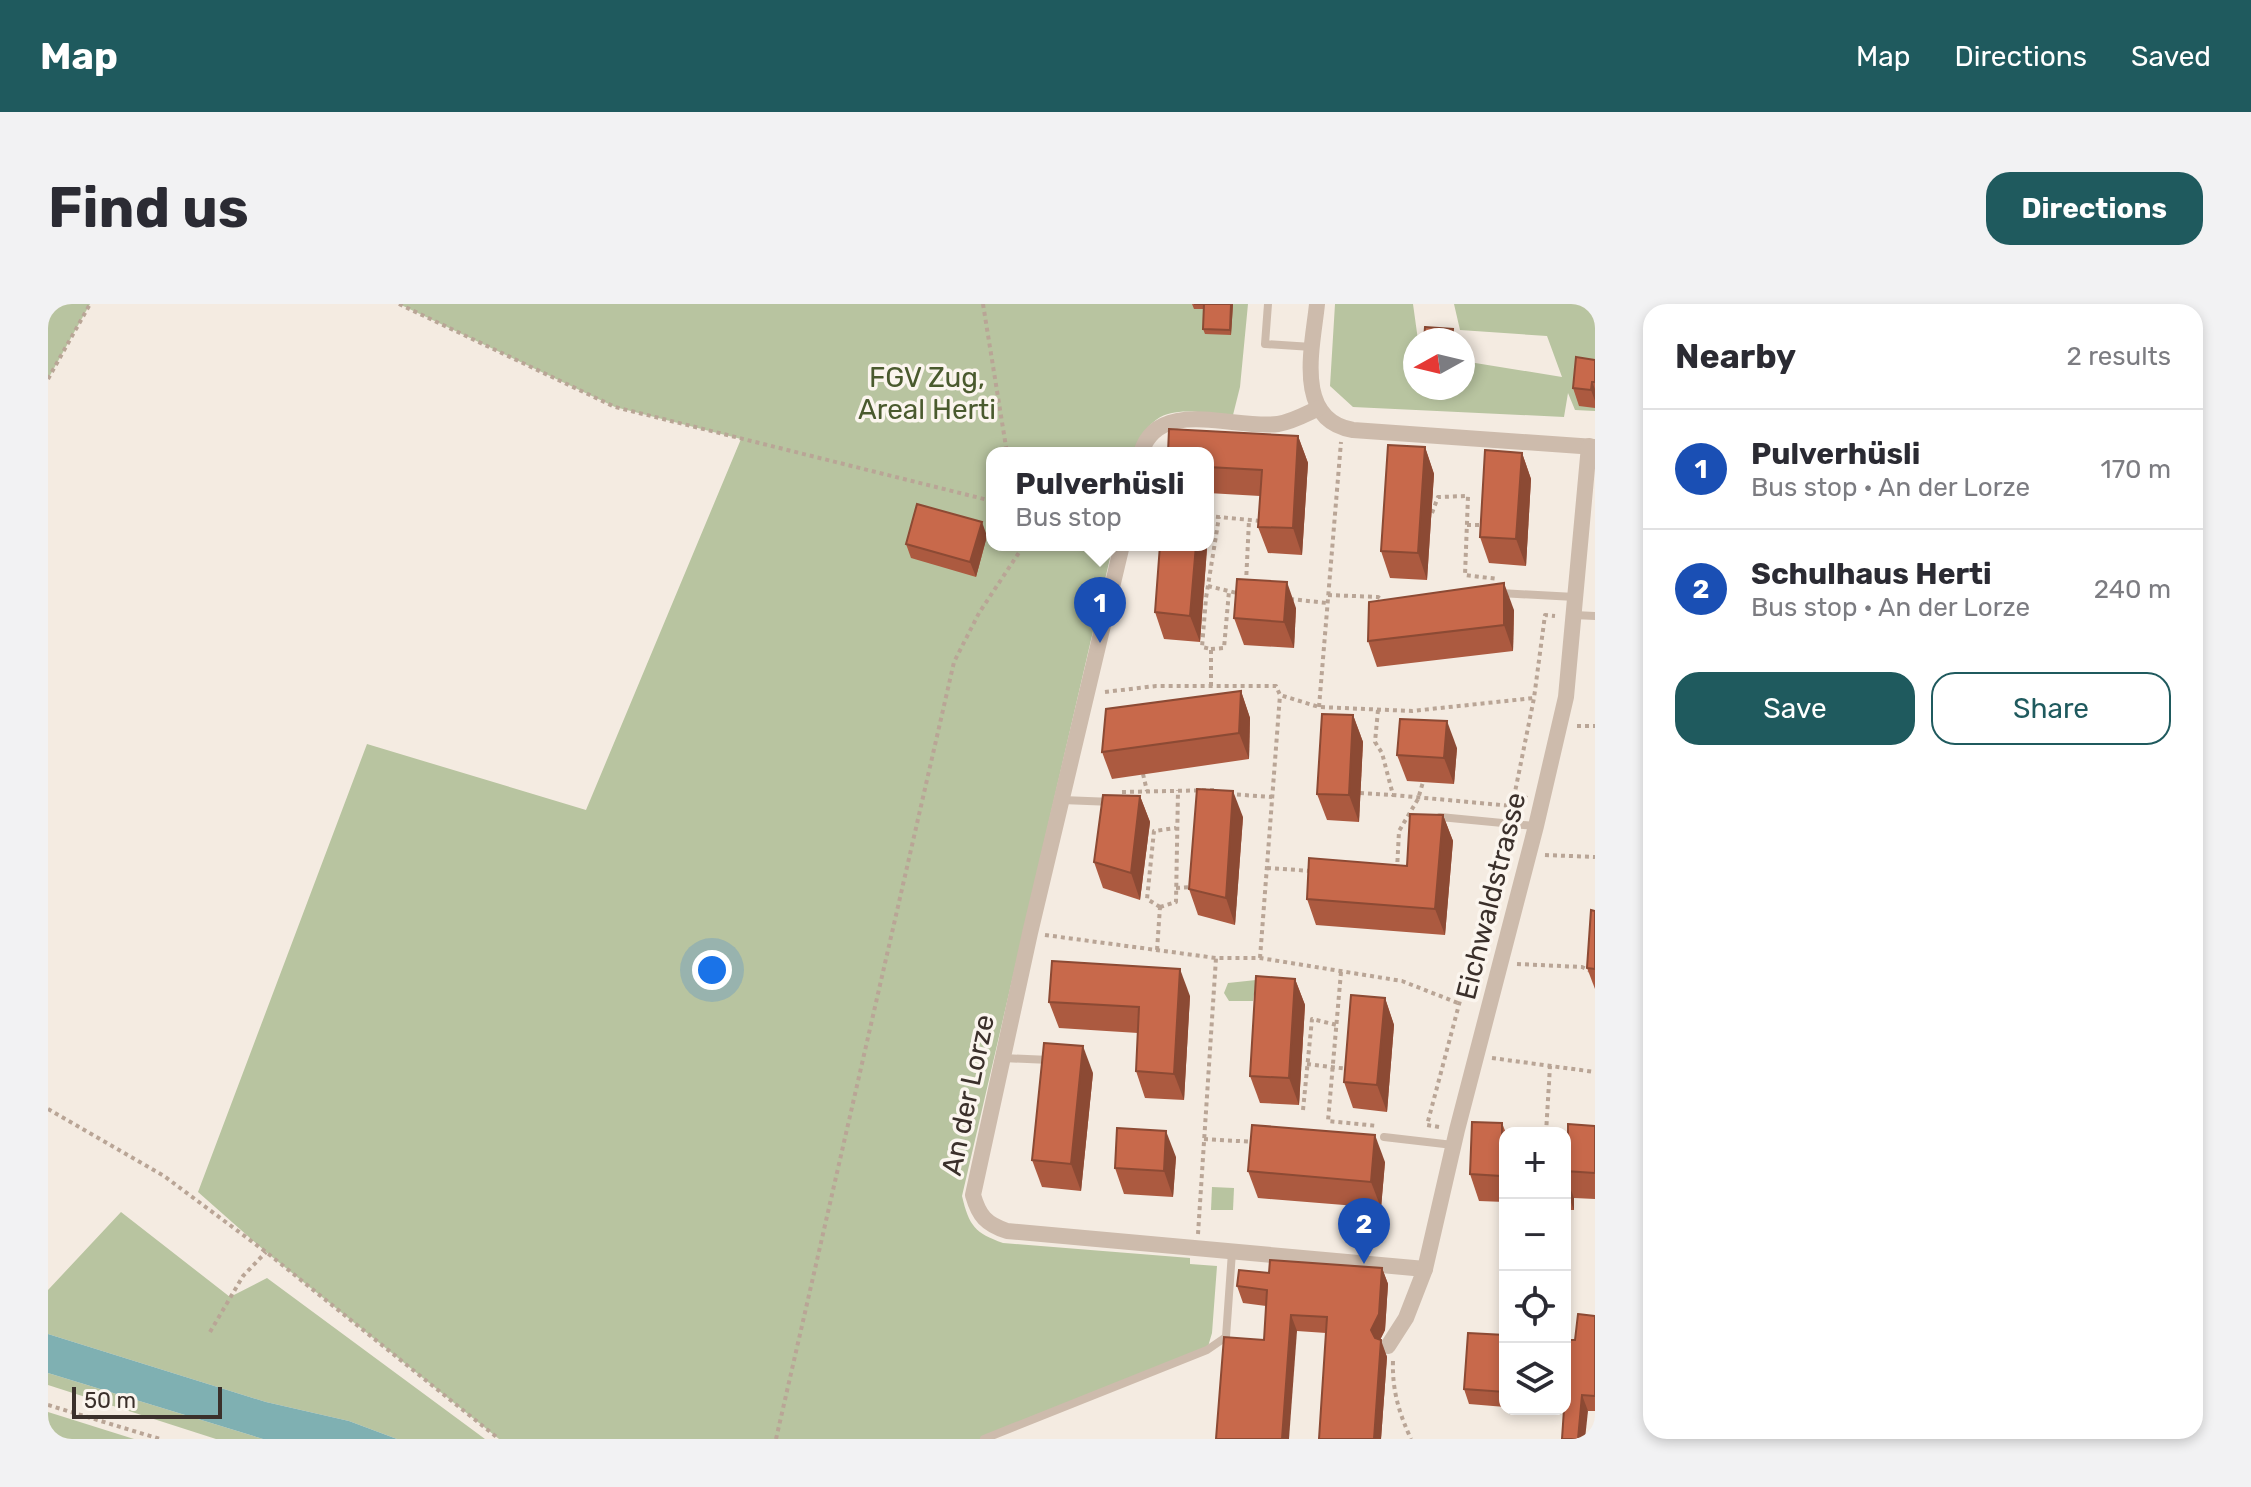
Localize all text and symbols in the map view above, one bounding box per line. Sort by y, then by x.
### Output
text: Map [40,33,118,79]
text: Map [1856,40,1910,73]
text: Directions [1954,40,2087,73]
text: Saved [2131,40,2211,73]
button: Directions [1986,172,2203,245]
text: Find us [48,175,249,241]
north arrow [1403,328,1475,400]
text: Nearby [1675,336,1796,377]
text: 2 results [2067,341,2171,372]
park label: FGV Zug, Areal Herti [858,361,996,426]
text: Pulverhüsli [1751,436,1920,472]
popup [986,447,1214,551]
text: 1 [1695,454,1707,485]
text: 170 m [2101,454,2171,485]
text: Pulverhüsli [1015,466,1185,502]
text: Bus stop · An der Lorze [1751,472,2030,503]
text: Bus stop [1015,502,1122,533]
text: Schulhaus Herti [1751,556,1992,592]
text: 2 [1693,574,1709,605]
text: 240 m [2094,574,2171,605]
pin: 1 [1074,577,1126,643]
text: Bus stop · An der Lorze [1751,592,2030,623]
button: Save [1675,672,1915,745]
button: Share [1931,672,2171,745]
street label: Eichwaldstrasse [1449,789,1533,1003]
your location [692,950,732,990]
street label: An der Lorze [935,1011,1001,1179]
map controls [1499,1127,1571,1415]
button: + [1499,1127,1571,1199]
pin: 2 [1338,1198,1390,1264]
button: − [1499,1199,1571,1271]
button: locate [1499,1271,1571,1343]
button: layers [1499,1343,1571,1415]
scale bar [72,1383,222,1419]
text: 50 m [84,1387,136,1414]

